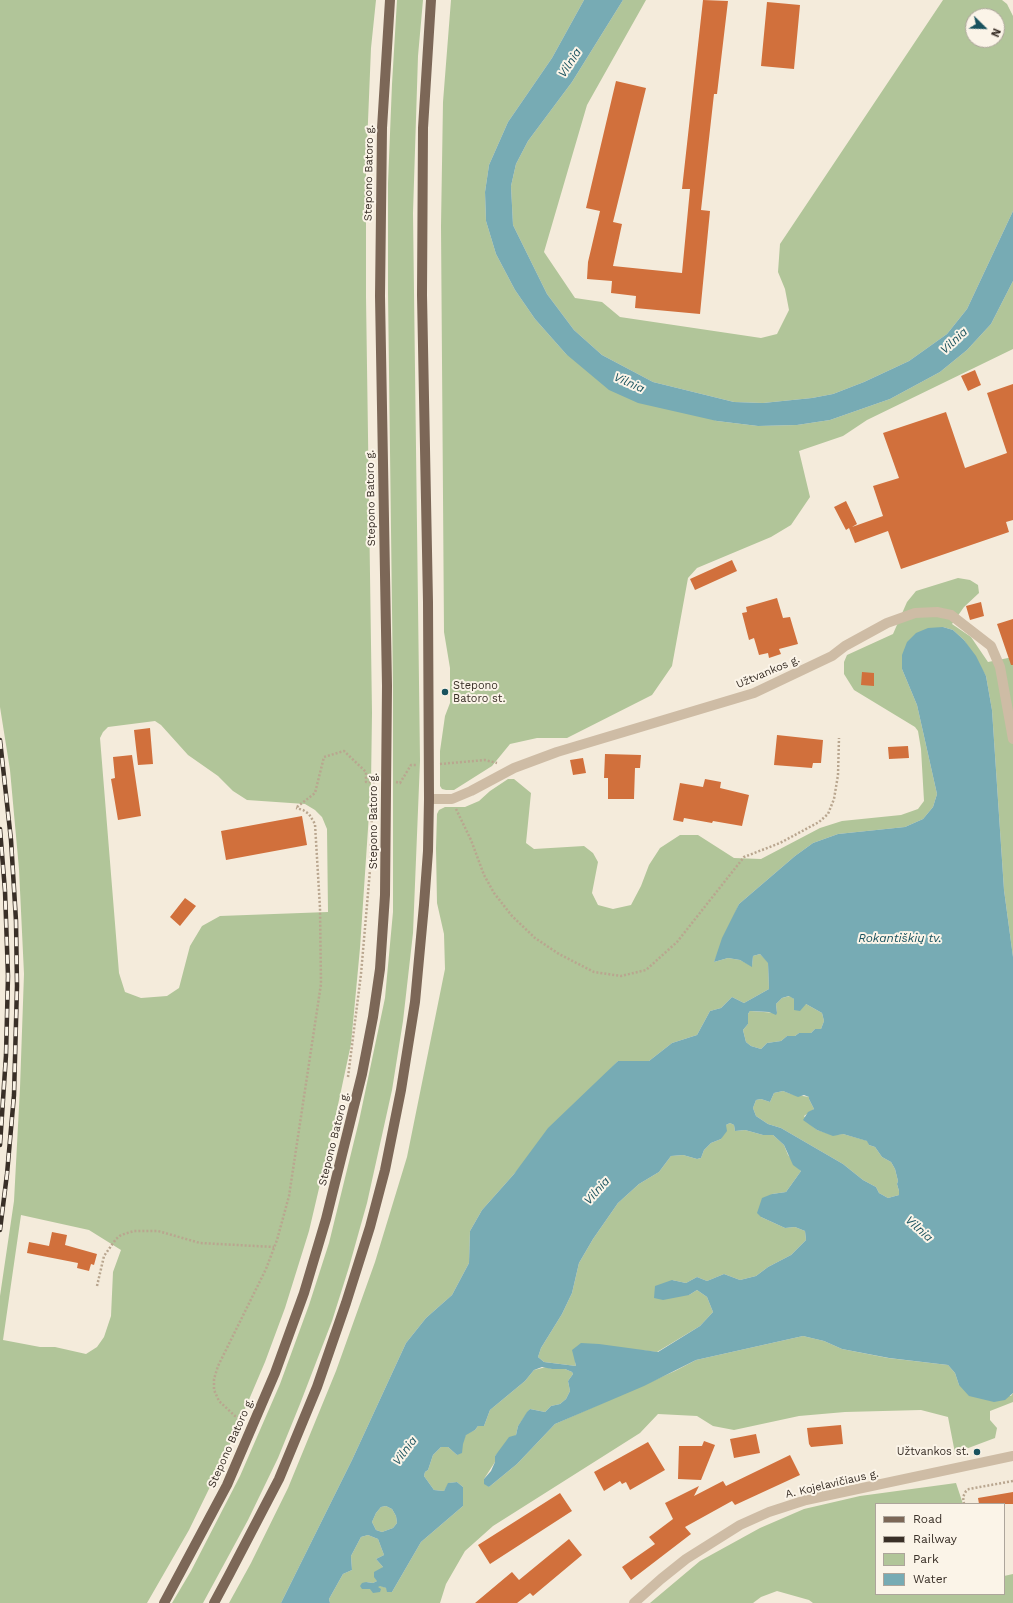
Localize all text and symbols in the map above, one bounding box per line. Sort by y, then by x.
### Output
north arrow [965,8,1005,48]
text: N [988,26,1003,39]
water label: Vilnia [555,46,585,80]
street label: Stepono Batoro g. [362,125,376,221]
water label: Vilnia [937,325,971,357]
water label: Vilnia [611,370,647,396]
street label: Stepono Batoro g. [364,450,378,546]
street label: Užtvankos g. [734,653,802,691]
place label: Stepono Batoro st. [453,679,505,705]
marker: Stepono Batoro st. [440,687,450,697]
street label: Stepono Batoro g. [367,773,381,869]
water label: Rokantiškių tv. [858,931,942,945]
street label: Stepono Batoro g. [316,1091,352,1187]
water label: Vilnia [581,1174,613,1208]
water label: Vilnia [902,1213,936,1245]
street label: Stepono Batoro g. [205,1396,257,1490]
water label: Vilnia [390,1434,420,1468]
place label: Užtvankos st. [897,1445,969,1459]
marker: Užtvankos st. [972,1447,982,1457]
street label: A. Kojelavičiaus g. [784,1467,880,1501]
legend [875,1503,1005,1595]
text: Road [913,1512,942,1526]
text: Railway [913,1532,957,1546]
text: Park [913,1552,939,1566]
text: Water [913,1572,947,1586]

